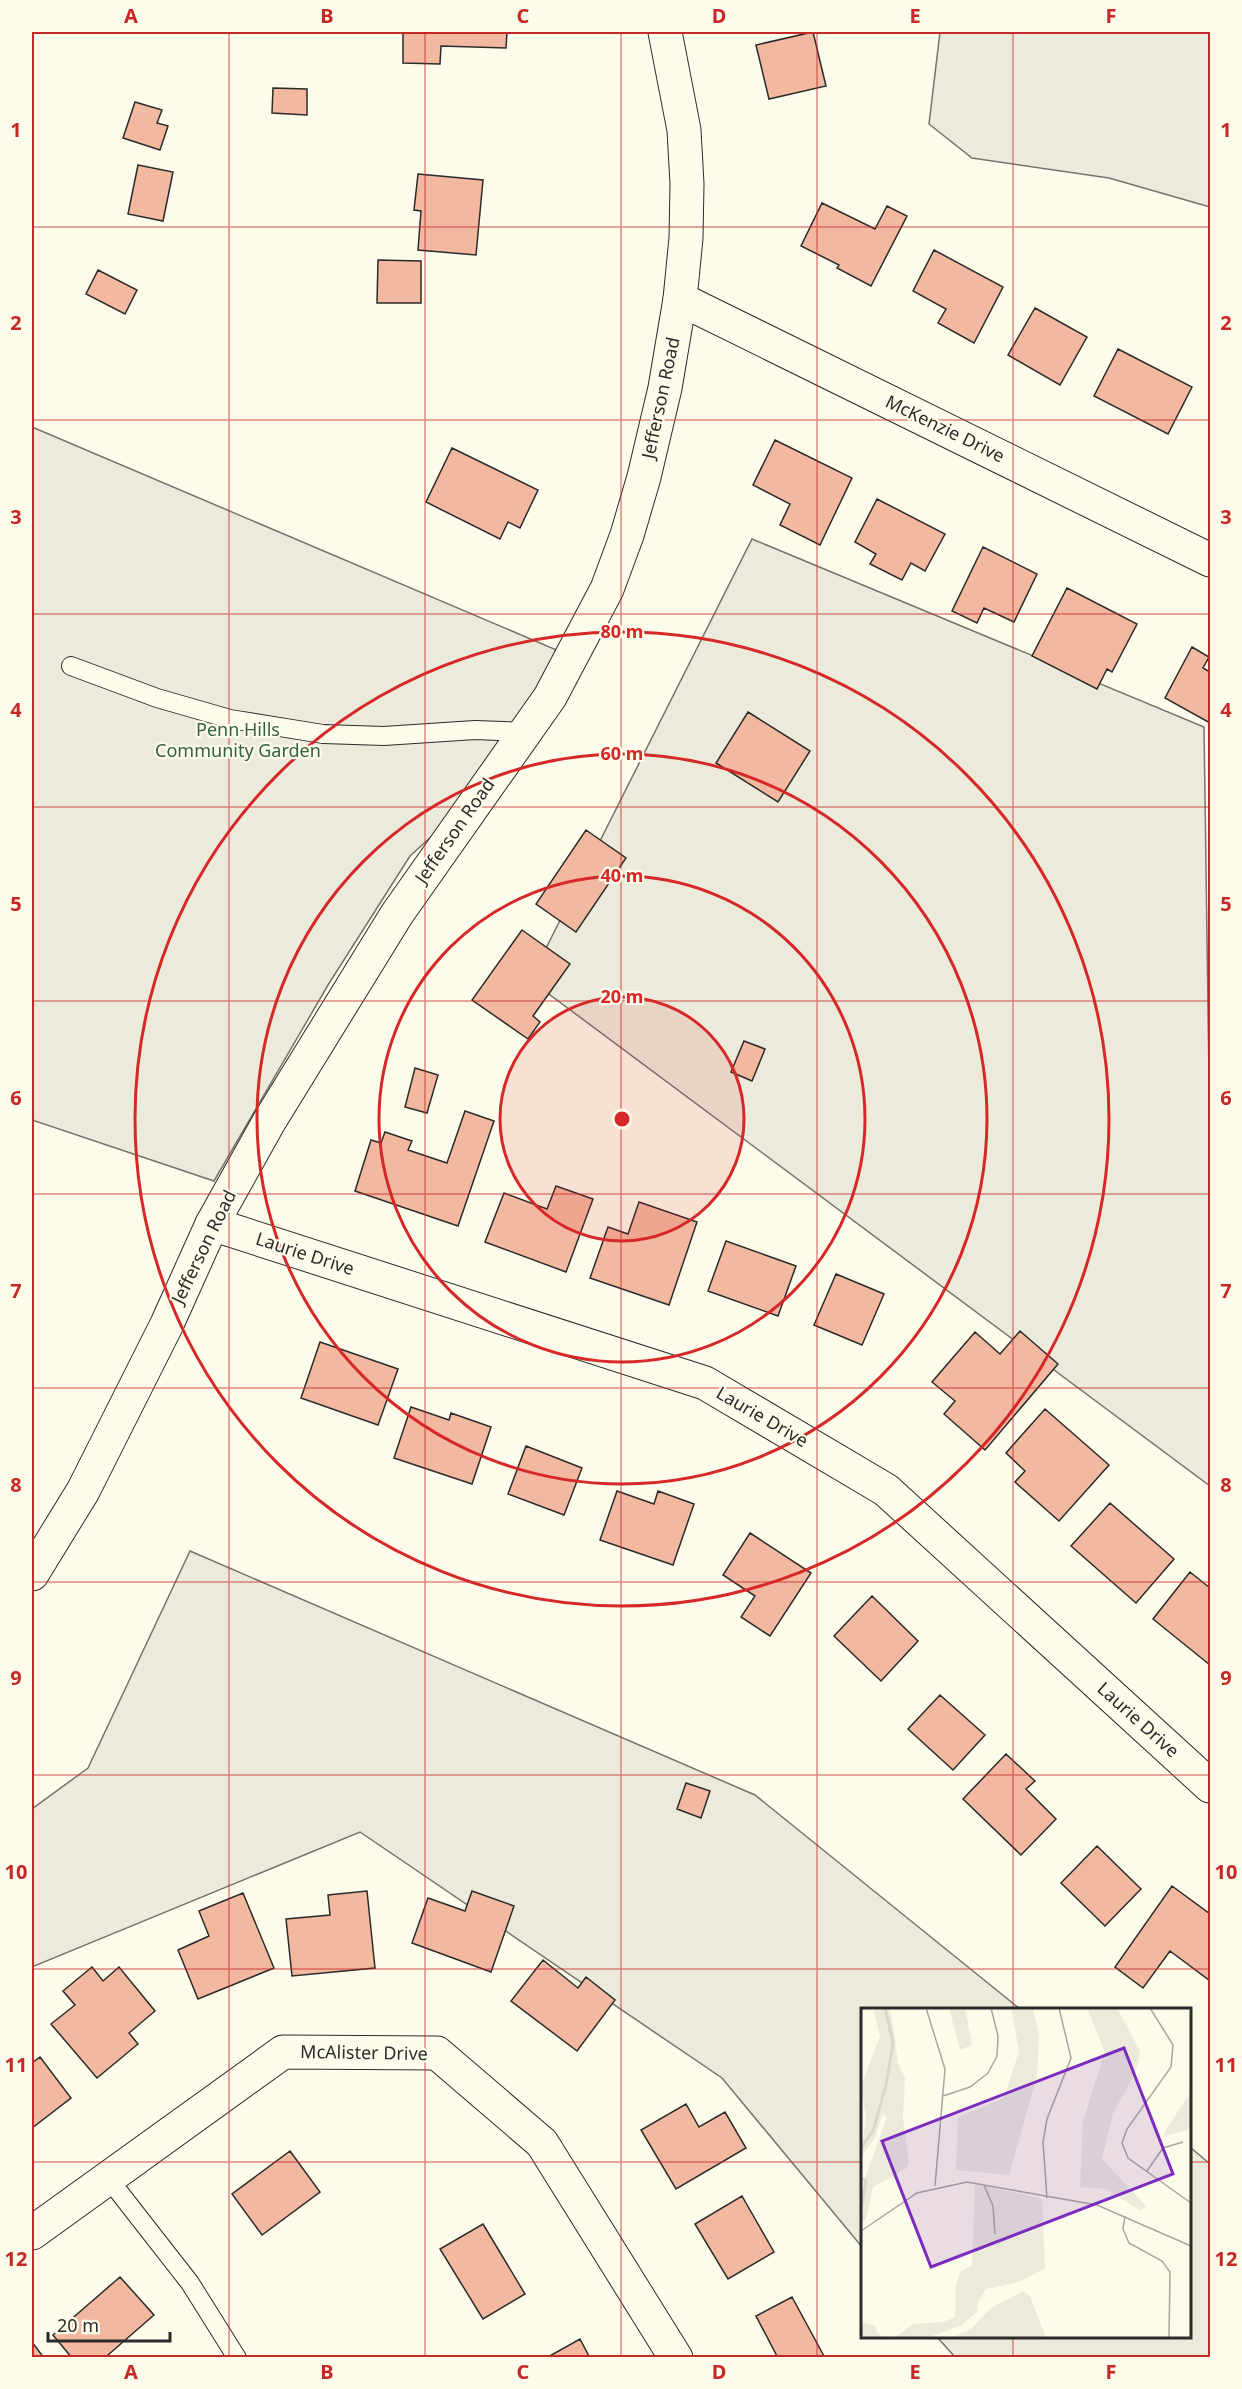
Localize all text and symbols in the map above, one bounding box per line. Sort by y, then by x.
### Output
text: A [124,2,138,29]
text: B [320,2,334,29]
text: C [517,2,530,29]
text: D [712,2,726,29]
text: E [909,2,921,29]
text: F [1106,2,1116,29]
text: 1 [10,116,22,143]
text: 1 [1220,116,1232,143]
text: 2 [10,309,22,336]
text: 2 [1220,309,1232,336]
street label: Jefferson Road [635,335,685,463]
street label: McKenzie Drive [882,389,1009,467]
text: 3 [10,503,22,530]
text: 3 [1220,503,1232,530]
text: 80 m [601,619,643,643]
text: 4 [10,696,22,723]
text: 4 [1220,696,1232,723]
park label: Penn Hills Community Garden [155,717,321,762]
text: 60 m [601,741,643,765]
street label: Jefferson Road [408,773,499,890]
text: 40 m [601,863,643,887]
text: 5 [10,890,22,917]
text: 5 [1220,890,1232,917]
text: 20 m [601,984,643,1008]
text: 6 [10,1084,22,1111]
text: 6 [1220,1084,1232,1111]
centre of rings [612,1109,632,1129]
street label: Jefferson Road [164,1186,241,1309]
street label: Laurie Drive [253,1226,358,1280]
text: 7 [10,1277,22,1304]
text: 7 [1220,1277,1232,1304]
street label: Laurie Drive [712,1380,813,1452]
text: 8 [10,1471,22,1498]
text: 8 [1220,1471,1232,1498]
text: 9 [10,1664,22,1691]
text: 9 [1220,1664,1232,1691]
street label: Laurie Drive [1093,1676,1185,1762]
text: 10 [5,1858,27,1885]
text: 10 [1215,1858,1237,1885]
inset map [861,2008,1191,2338]
street label: McAlister Drive [300,2039,428,2065]
text: 11 [5,2051,27,2078]
text: 11 [1215,2051,1237,2078]
text: 12 [5,2245,27,2272]
text: 12 [1215,2245,1237,2272]
scale bar [48,2305,170,2343]
text: 20 m [57,2313,99,2337]
text: A [124,2358,138,2385]
text: B [320,2358,334,2385]
text: C [517,2358,530,2385]
text: D [712,2358,726,2385]
text: E [909,2358,921,2385]
text: F [1106,2358,1116,2385]

